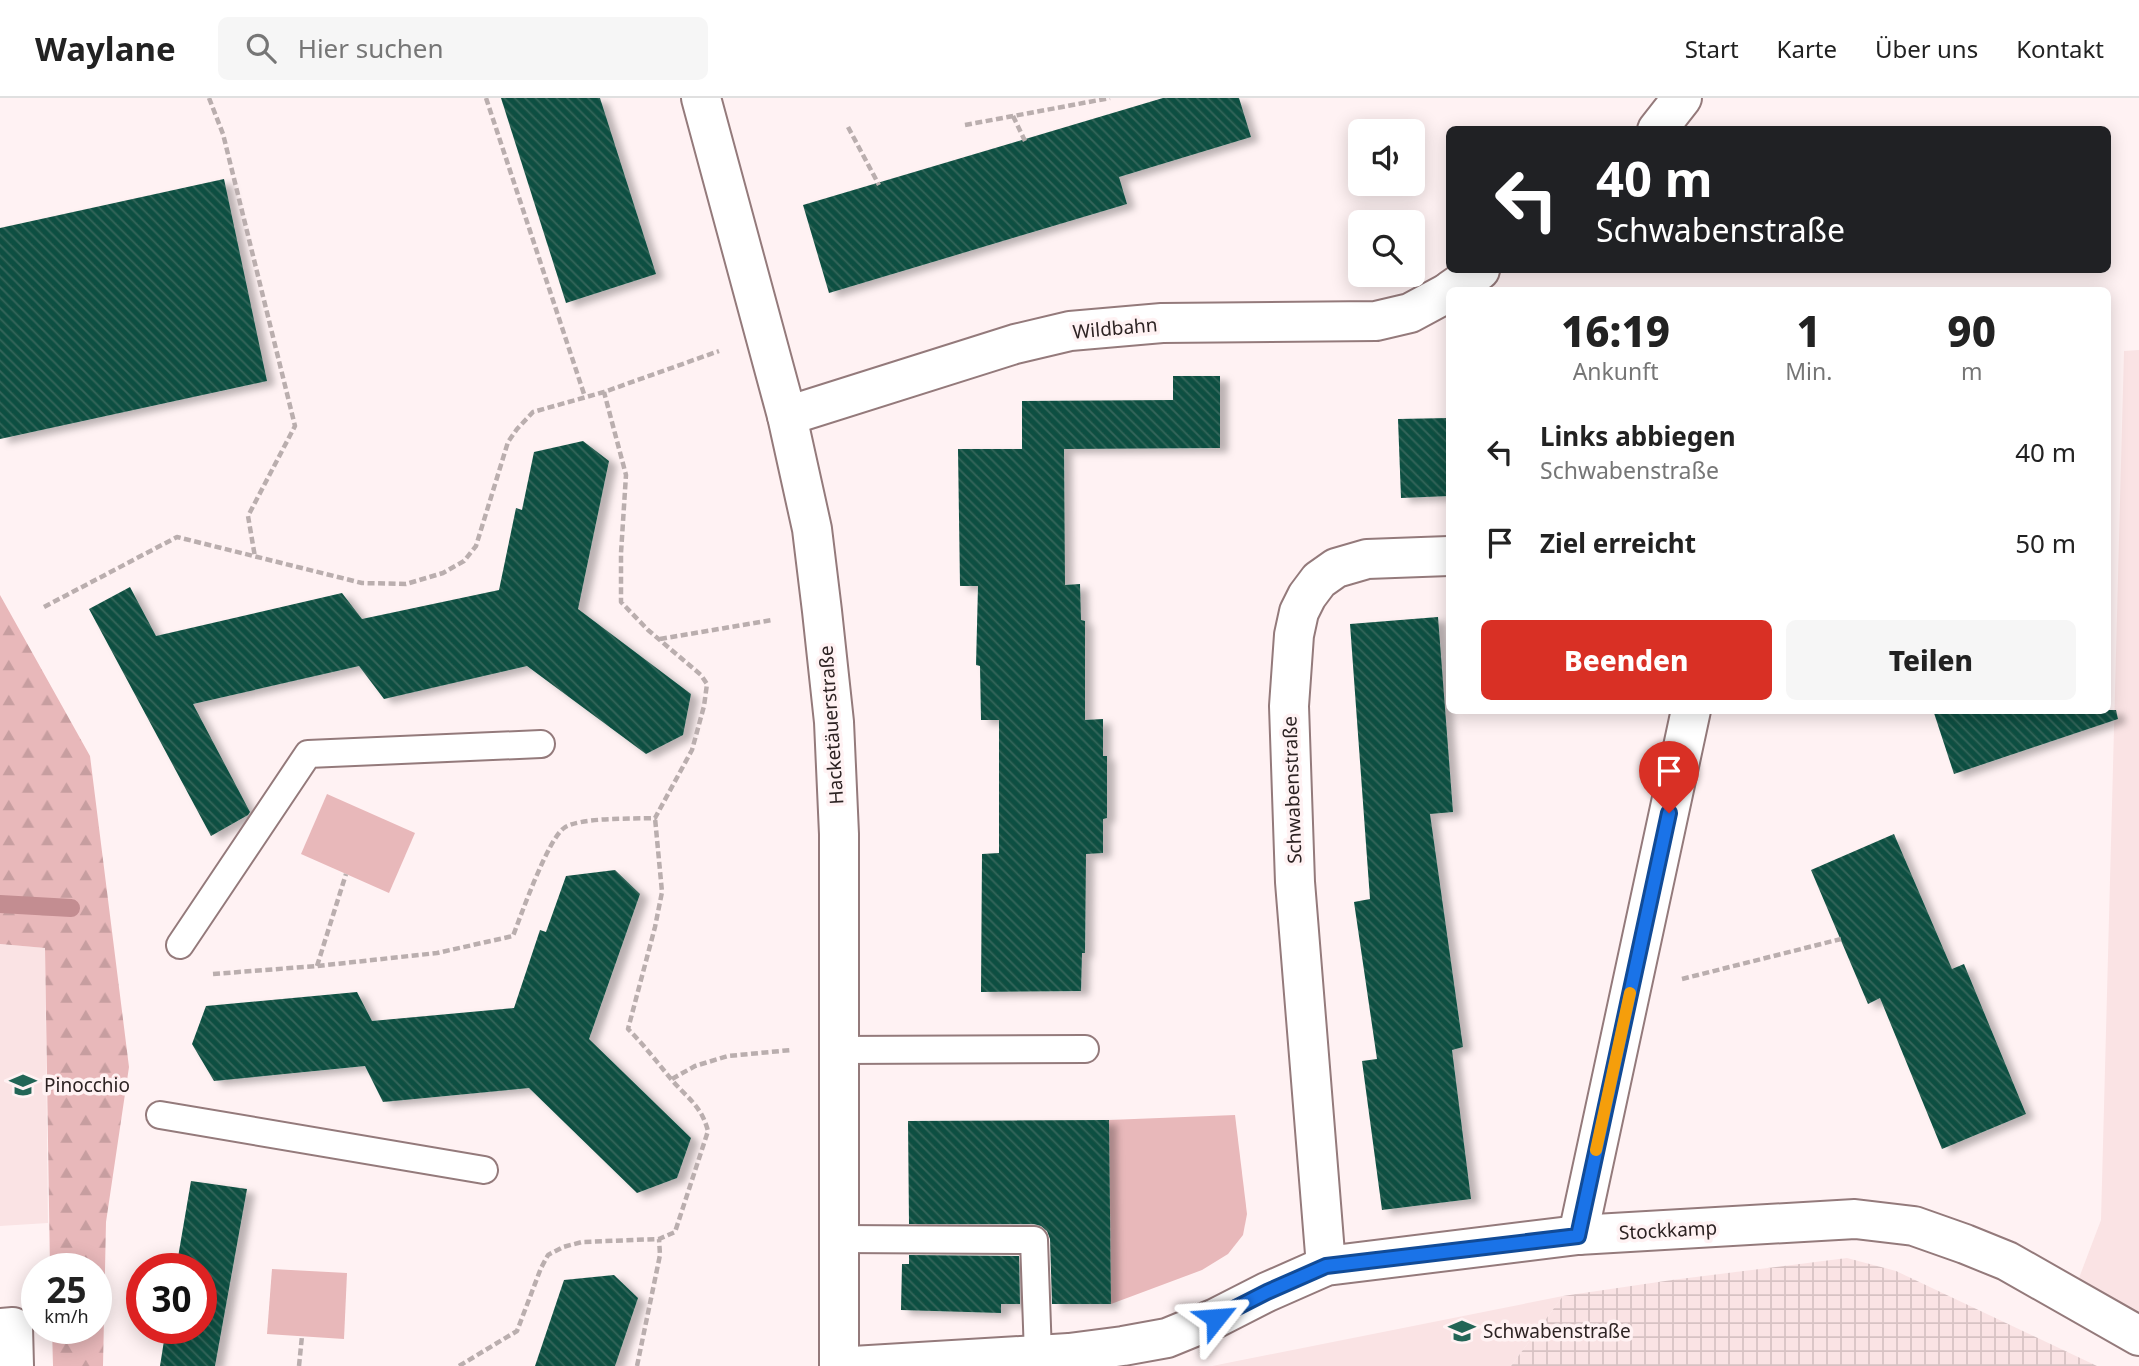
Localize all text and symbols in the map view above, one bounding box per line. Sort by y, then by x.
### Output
search box [218,17,708,80]
text: Waylane [35,26,176,71]
icon: search [242,29,280,67]
text: Hier suchen [298,30,444,66]
text: Start [1685,32,1739,65]
text: Karte [1777,32,1837,65]
text: Über uns [1875,32,1978,65]
text: Kontakt [2016,32,2104,65]
map controls [1348,119,1425,287]
button: sound [1348,119,1425,196]
text: 40 m [1596,145,1713,211]
icon: left [1481,154,1572,245]
text: Schwabenstraße [1596,208,1845,251]
button: search [1348,210,1425,287]
text: 16:19 [1561,302,1670,359]
text: 1 [1797,302,1821,359]
text: 90 [1947,302,1996,359]
street label: Wildbahn [1072,311,1158,345]
text: Ankunft [1573,355,1658,387]
text: Min. [1785,355,1832,387]
text: m [1961,355,1982,387]
text: Links abbiegen [1540,418,1736,454]
icon: left [1481,433,1519,471]
text: 40 m [2015,434,2076,470]
text: Schwabenstraße [1540,454,1719,486]
icon: arrive [1481,524,1519,562]
text: Ziel erreicht [1540,525,1696,561]
text: 50 m [2015,525,2076,561]
button: Beenden [1481,620,1772,700]
button: Teilen [1786,620,2076,700]
street label: Hacketäuerstraße [812,645,850,805]
street label: Schwabenstraße [1276,716,1308,864]
pin [1639,741,1699,813]
icon: arrive [1650,752,1688,790]
school or university icon: Pinocchio [8,1070,38,1100]
place label: Pinocchio [44,1072,130,1098]
street label: Stockkamp [1618,1214,1718,1246]
speed limit sign: 30 [126,1253,217,1344]
text: 25 [46,1266,87,1313]
position arrow [1179,1281,1253,1355]
text: km/h [44,1304,89,1328]
school or university icon: Schwabenstraße [1447,1316,1477,1346]
place label: Schwabenstraße [1483,1318,1631,1344]

